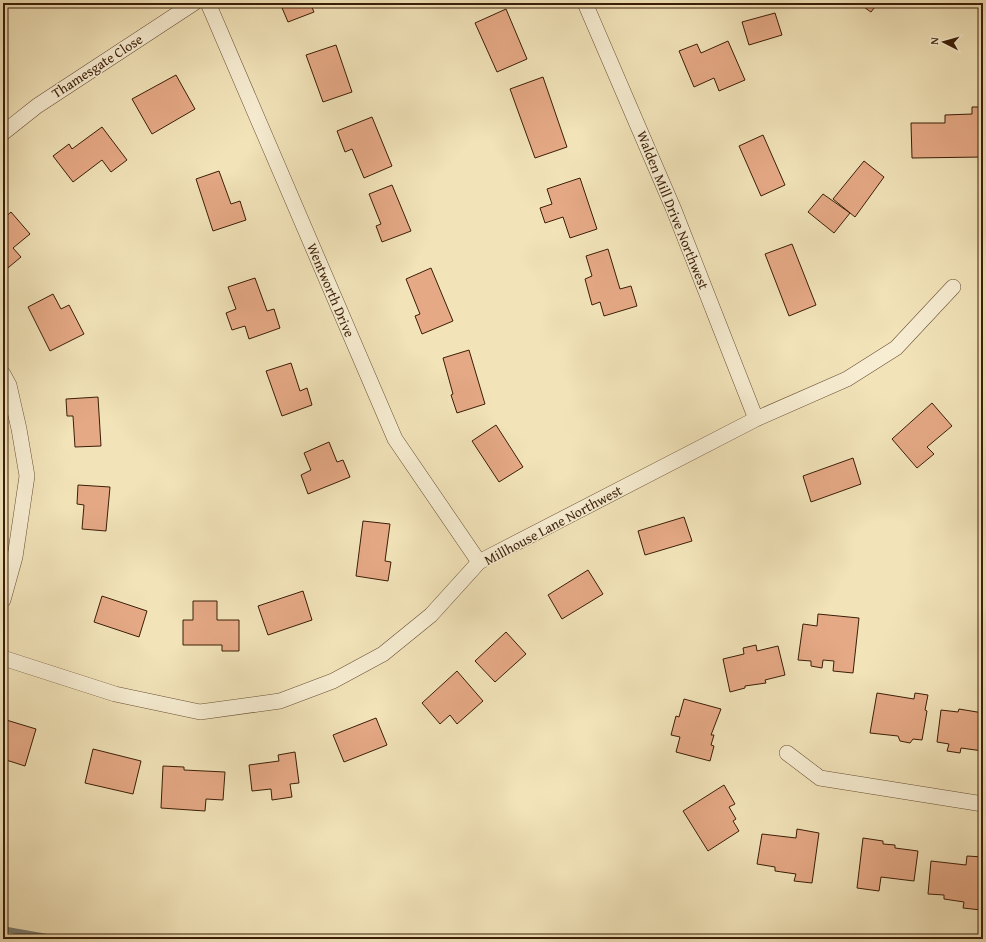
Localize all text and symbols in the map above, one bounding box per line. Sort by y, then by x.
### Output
north arrow [924,22,964,62]
street label: Thamesgate Close [48,29,147,103]
text: N [926,36,942,45]
street label: Walden Mill Drive Northwest [632,128,714,292]
street label: Wentworth Drive [302,240,360,341]
street label: Millhouse Lane Northwest [480,480,626,570]

